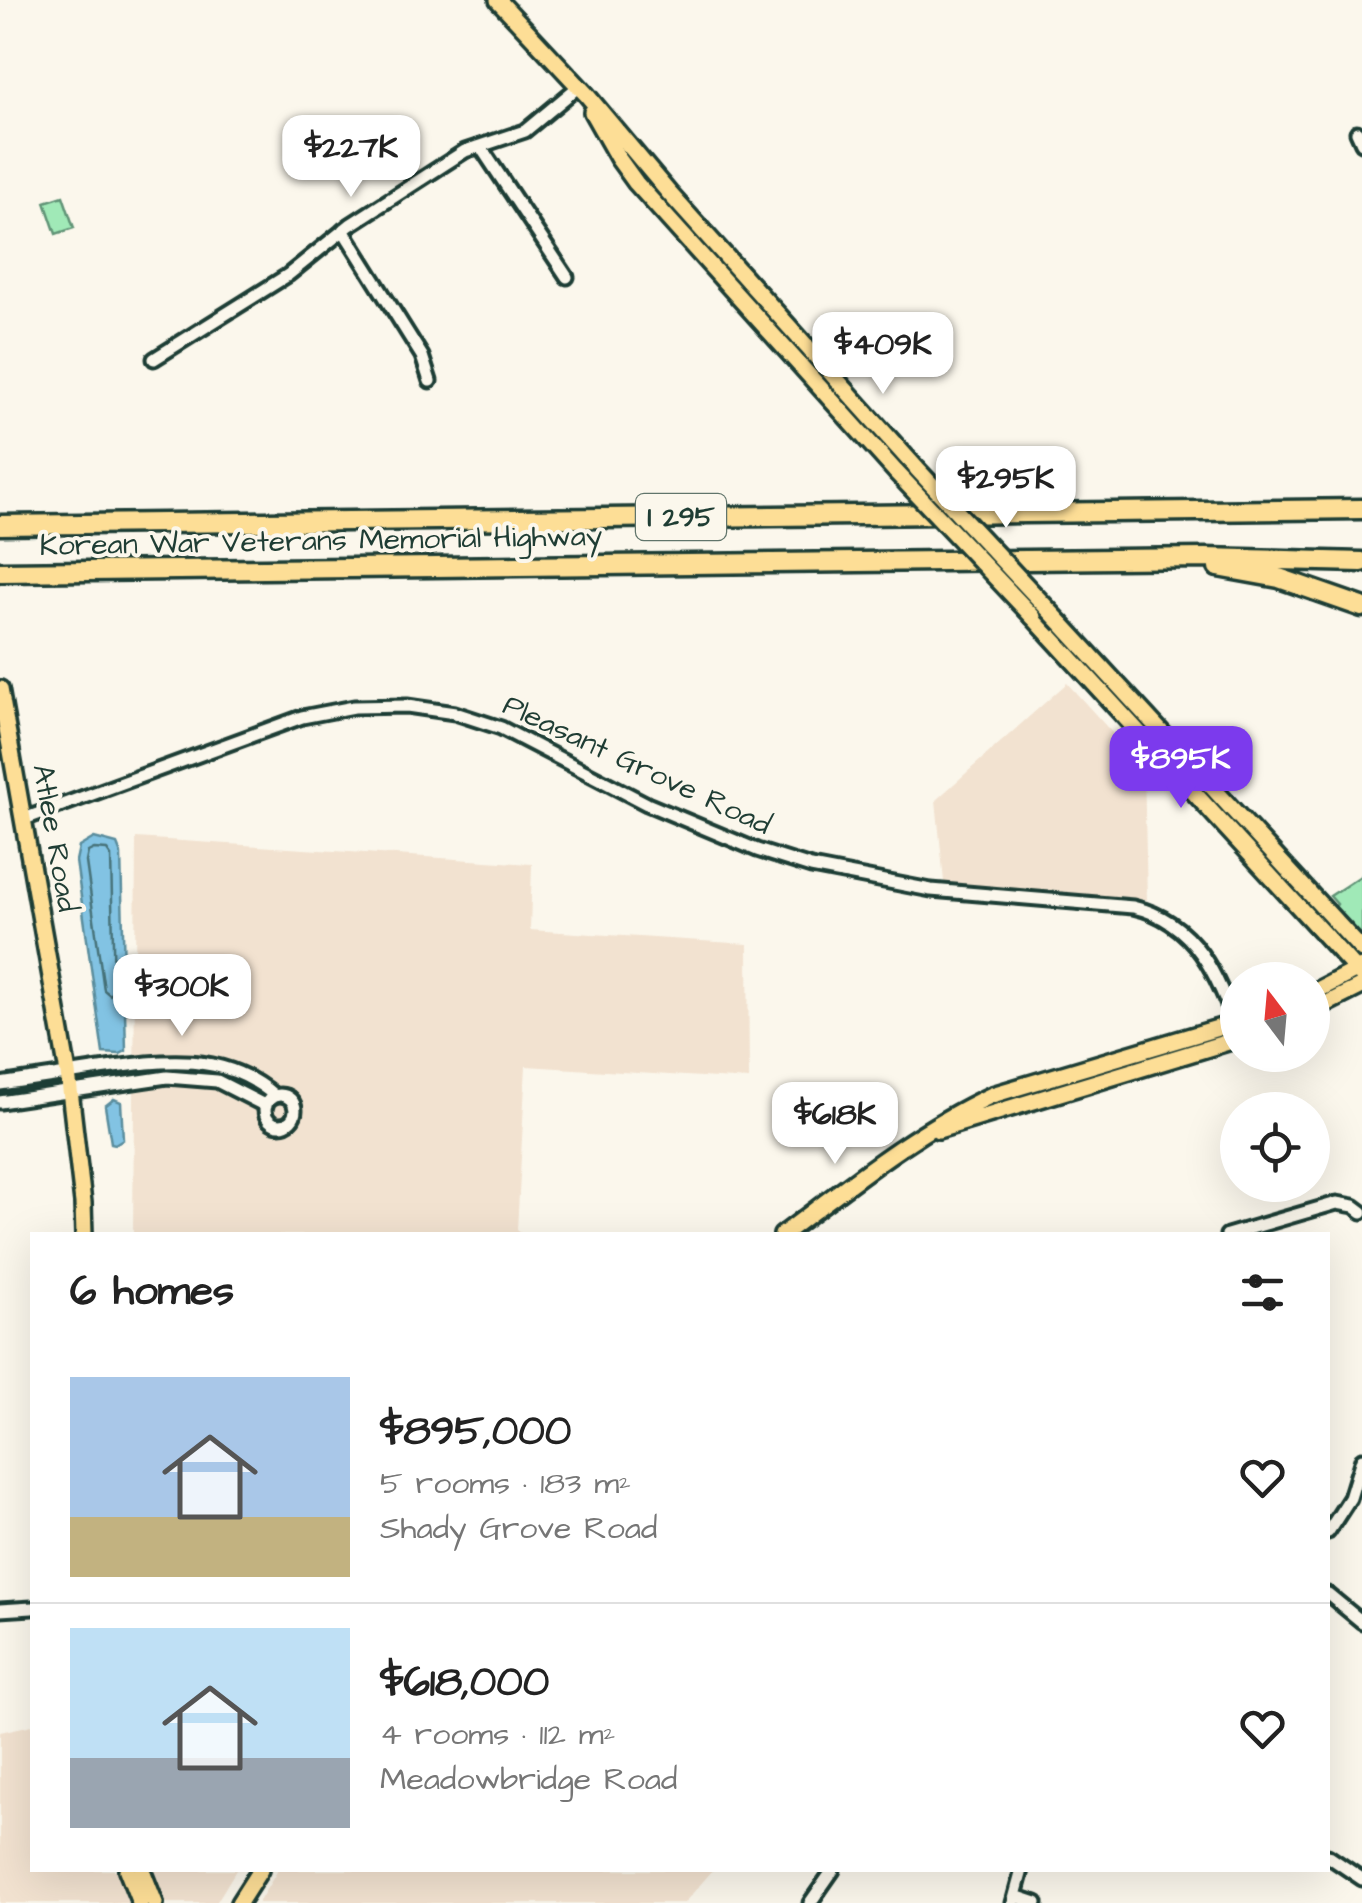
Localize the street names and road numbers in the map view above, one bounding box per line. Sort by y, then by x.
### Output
road number: I 295 [636,494,726,540]
street label: Korean War Veterans Memorial Highway [39,515,603,568]
street label: Pleasant Grove Road [496,684,778,846]
street label: Atlee Road [21,761,89,915]

